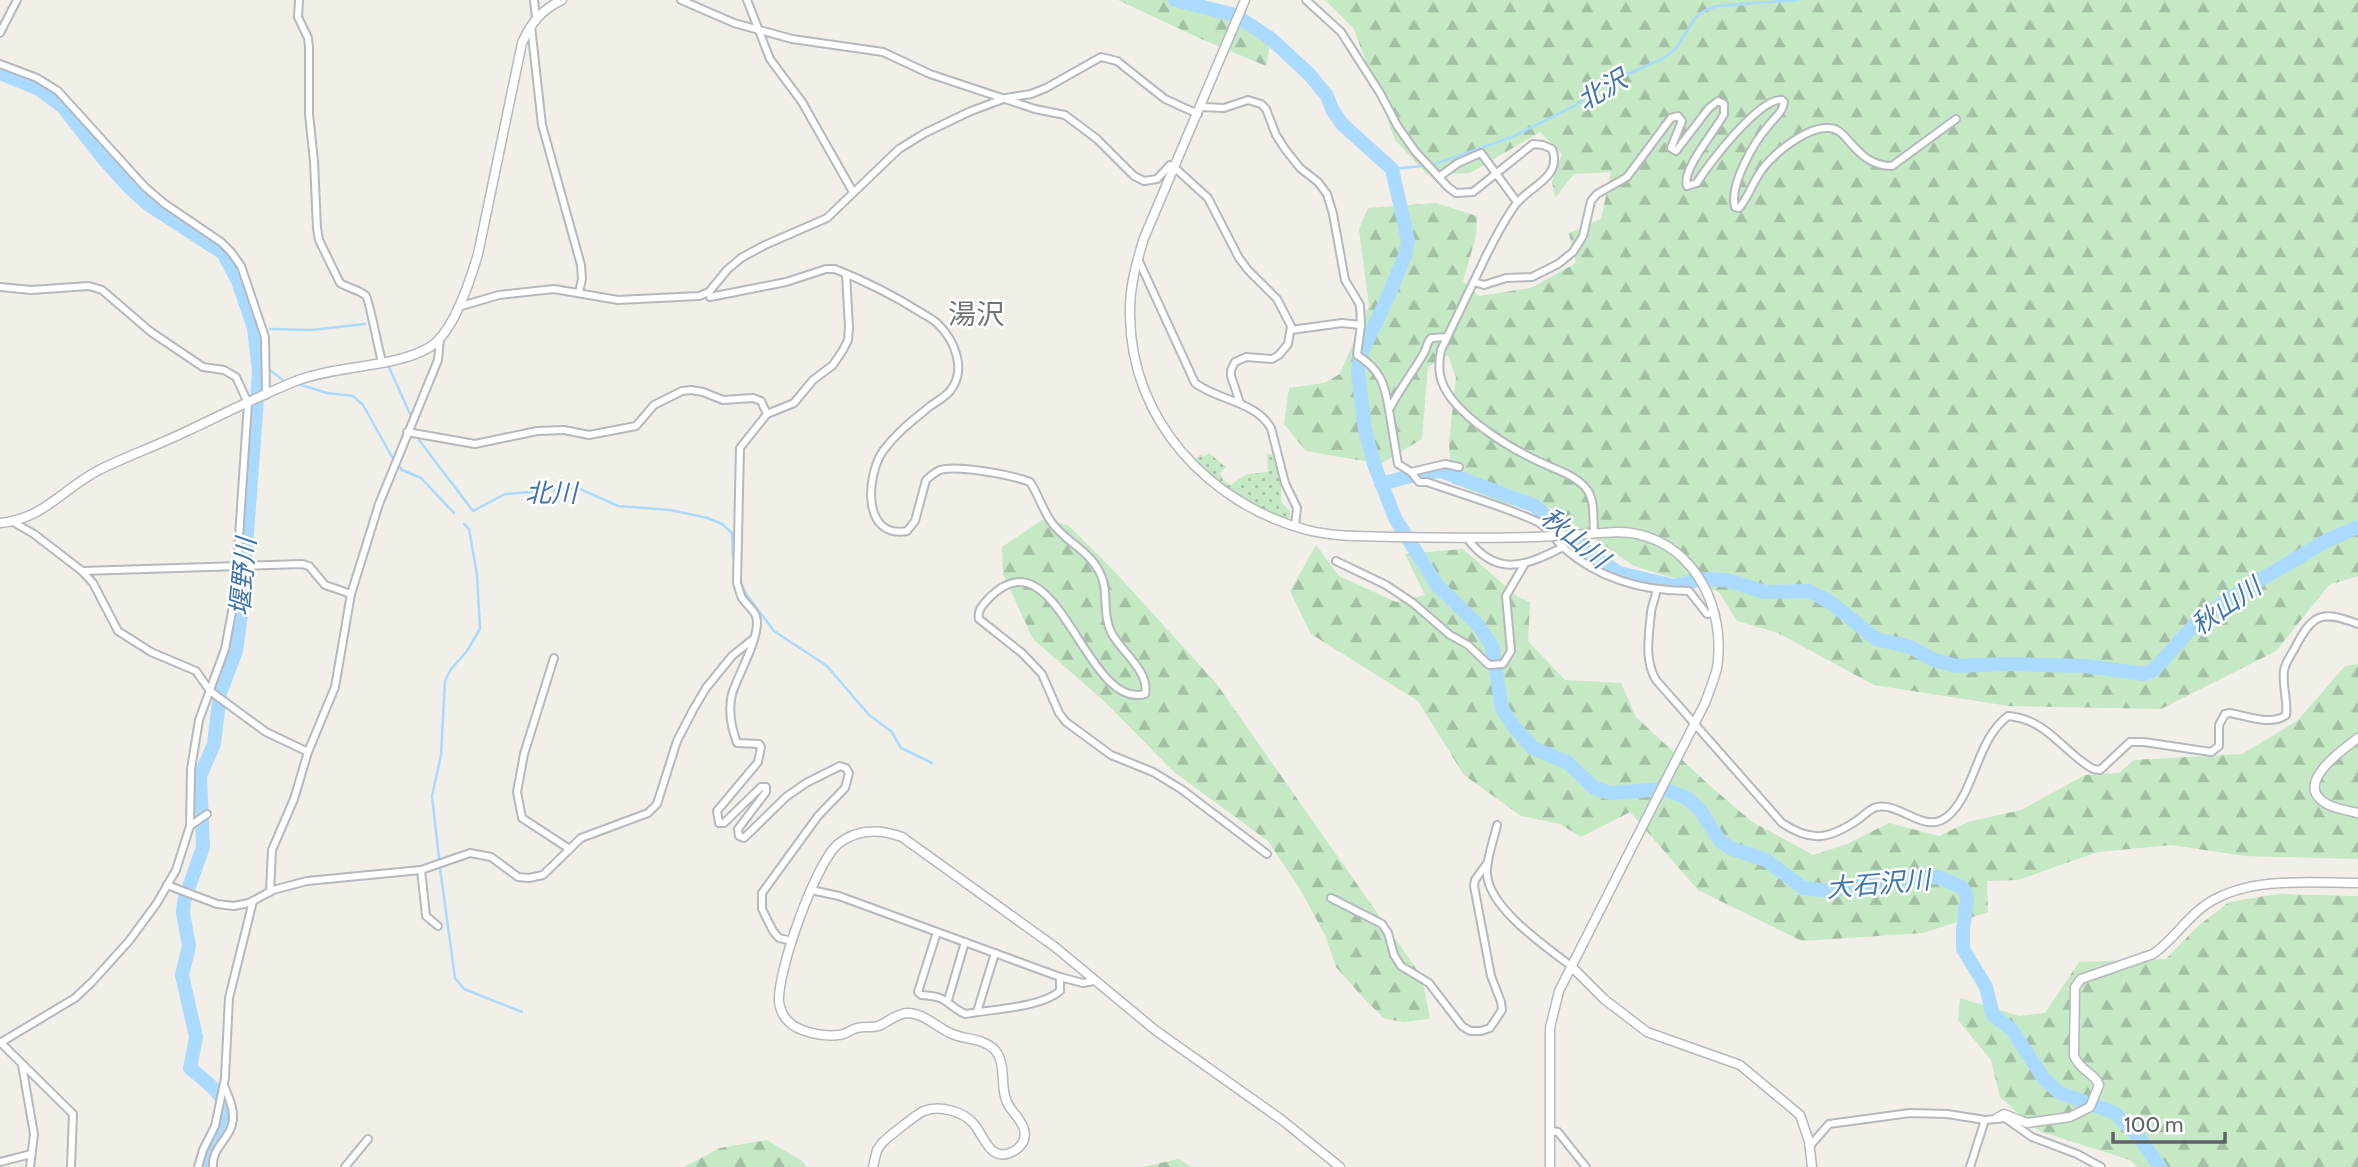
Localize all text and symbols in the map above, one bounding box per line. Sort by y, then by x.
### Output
water label: 北沢 [1571,62,1635,117]
district label: 湯沢 [948,297,1004,331]
water label: 北川 [525,477,580,509]
water label: 秋山川 [1535,501,1618,577]
water label: 堰野川 [224,534,263,617]
water label: 秋山川 [2185,569,2270,641]
water label: 大石沢川 [1825,863,1934,904]
scale bar [2113,1100,2225,1144]
text: 100 m [2124,1112,2183,1137]

